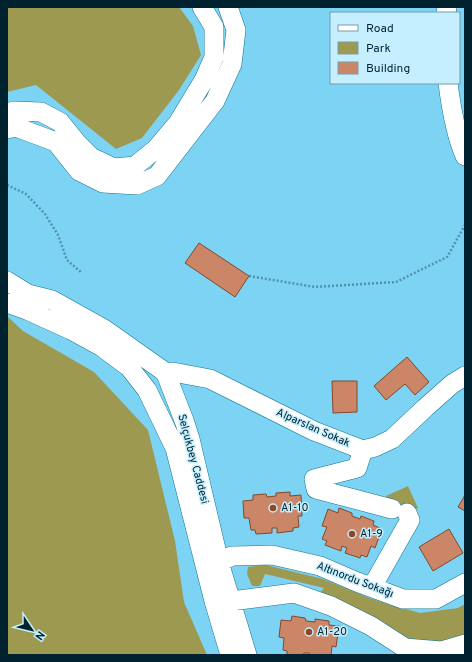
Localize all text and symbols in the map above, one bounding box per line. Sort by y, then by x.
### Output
legend [330,12,460,84]
text: Road [366,21,394,37]
text: Park [366,41,391,57]
text: Building [366,61,410,77]
street label: Alparslan Sokak [274,405,352,451]
street label: Selçukbey Caddesi [174,413,212,505]
place label: A1-10 [281,501,309,515]
marker: A1-10 [268,503,278,513]
place label: A1-9 [360,527,383,541]
marker: A1-9 [347,529,357,539]
street label: Altınordu Sokağı [314,559,396,601]
north arrow [12,610,52,650]
place label: A1-20 [317,625,347,639]
marker: A1-20 [304,627,314,637]
text: N [31,628,47,642]

